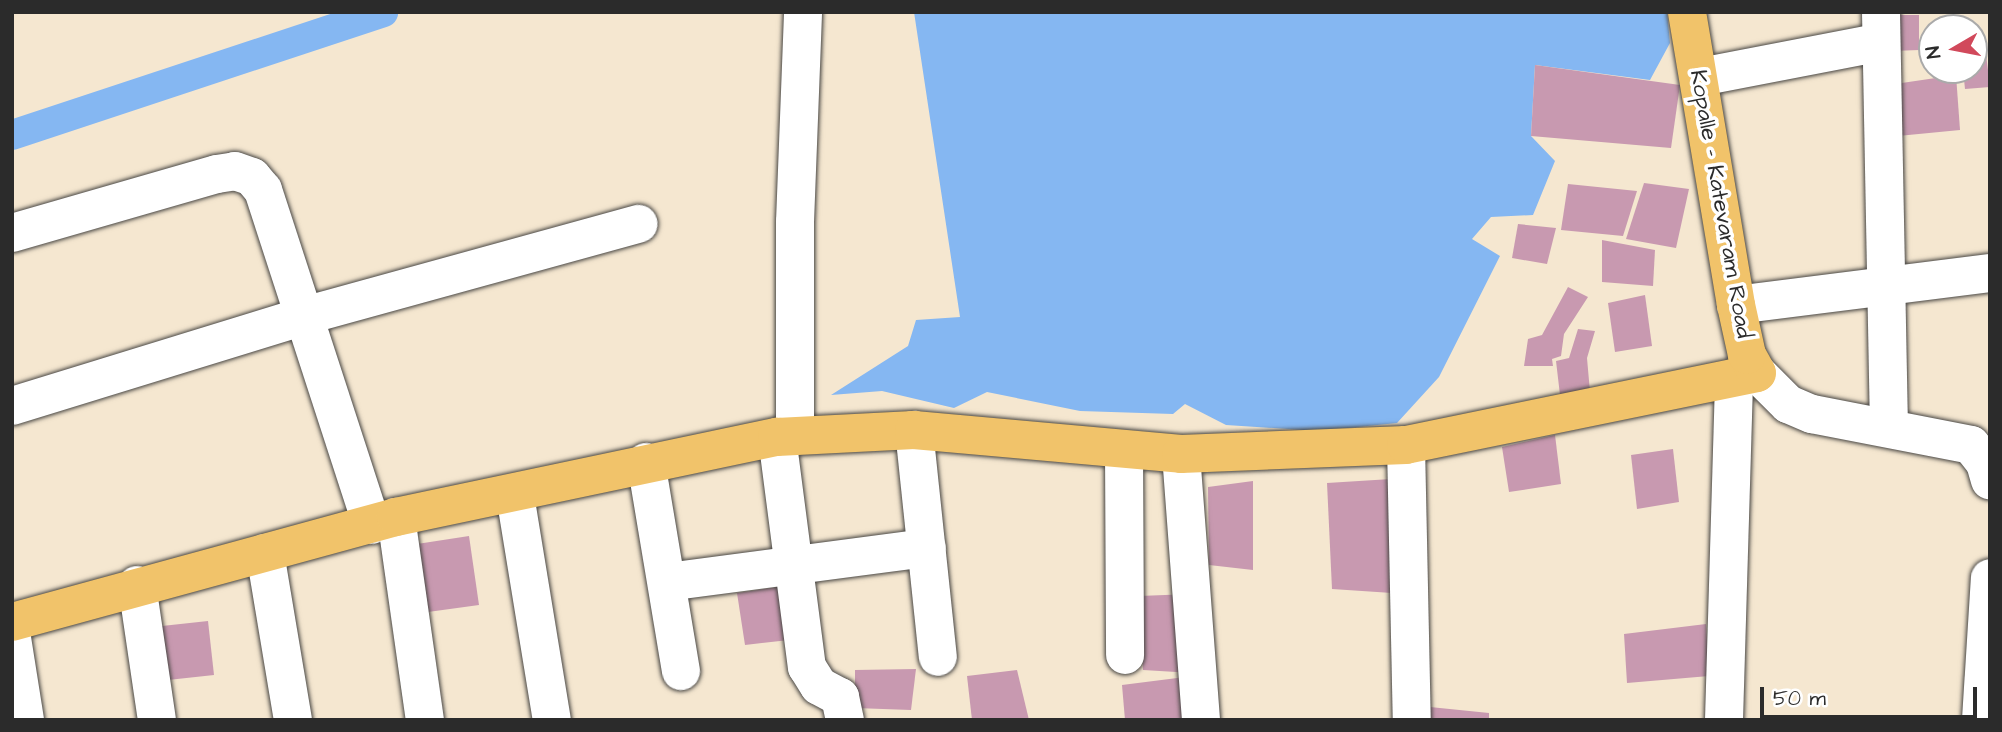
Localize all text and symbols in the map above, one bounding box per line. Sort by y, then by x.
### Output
north arrow [1918,14,1988,84]
text: N [1919,44,1948,61]
street label: Kopalle - Katevaram Road [1684,68,1758,340]
scale bar [1764,672,1981,716]
text: 50 m [1773,684,1826,713]

